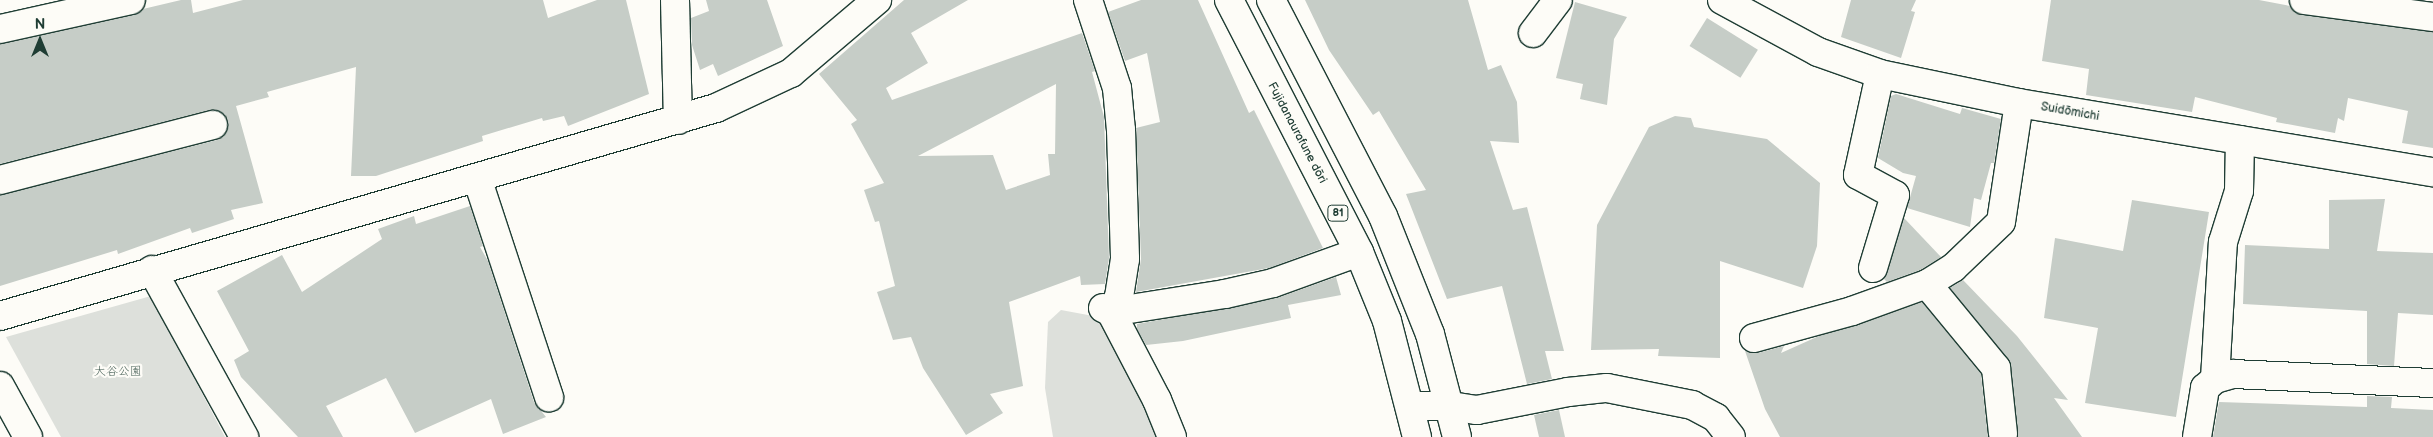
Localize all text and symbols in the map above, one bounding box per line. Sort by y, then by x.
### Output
north arrow [15,15,65,65]
text: N [35,16,45,33]
street label: Fujidanaurafune dōri [1264,80,1330,186]
street label: Suidōmichi [2040,100,2100,124]
road number: 81 [1327,204,1349,222]
park label: 大谷公園 [94,365,142,379]

